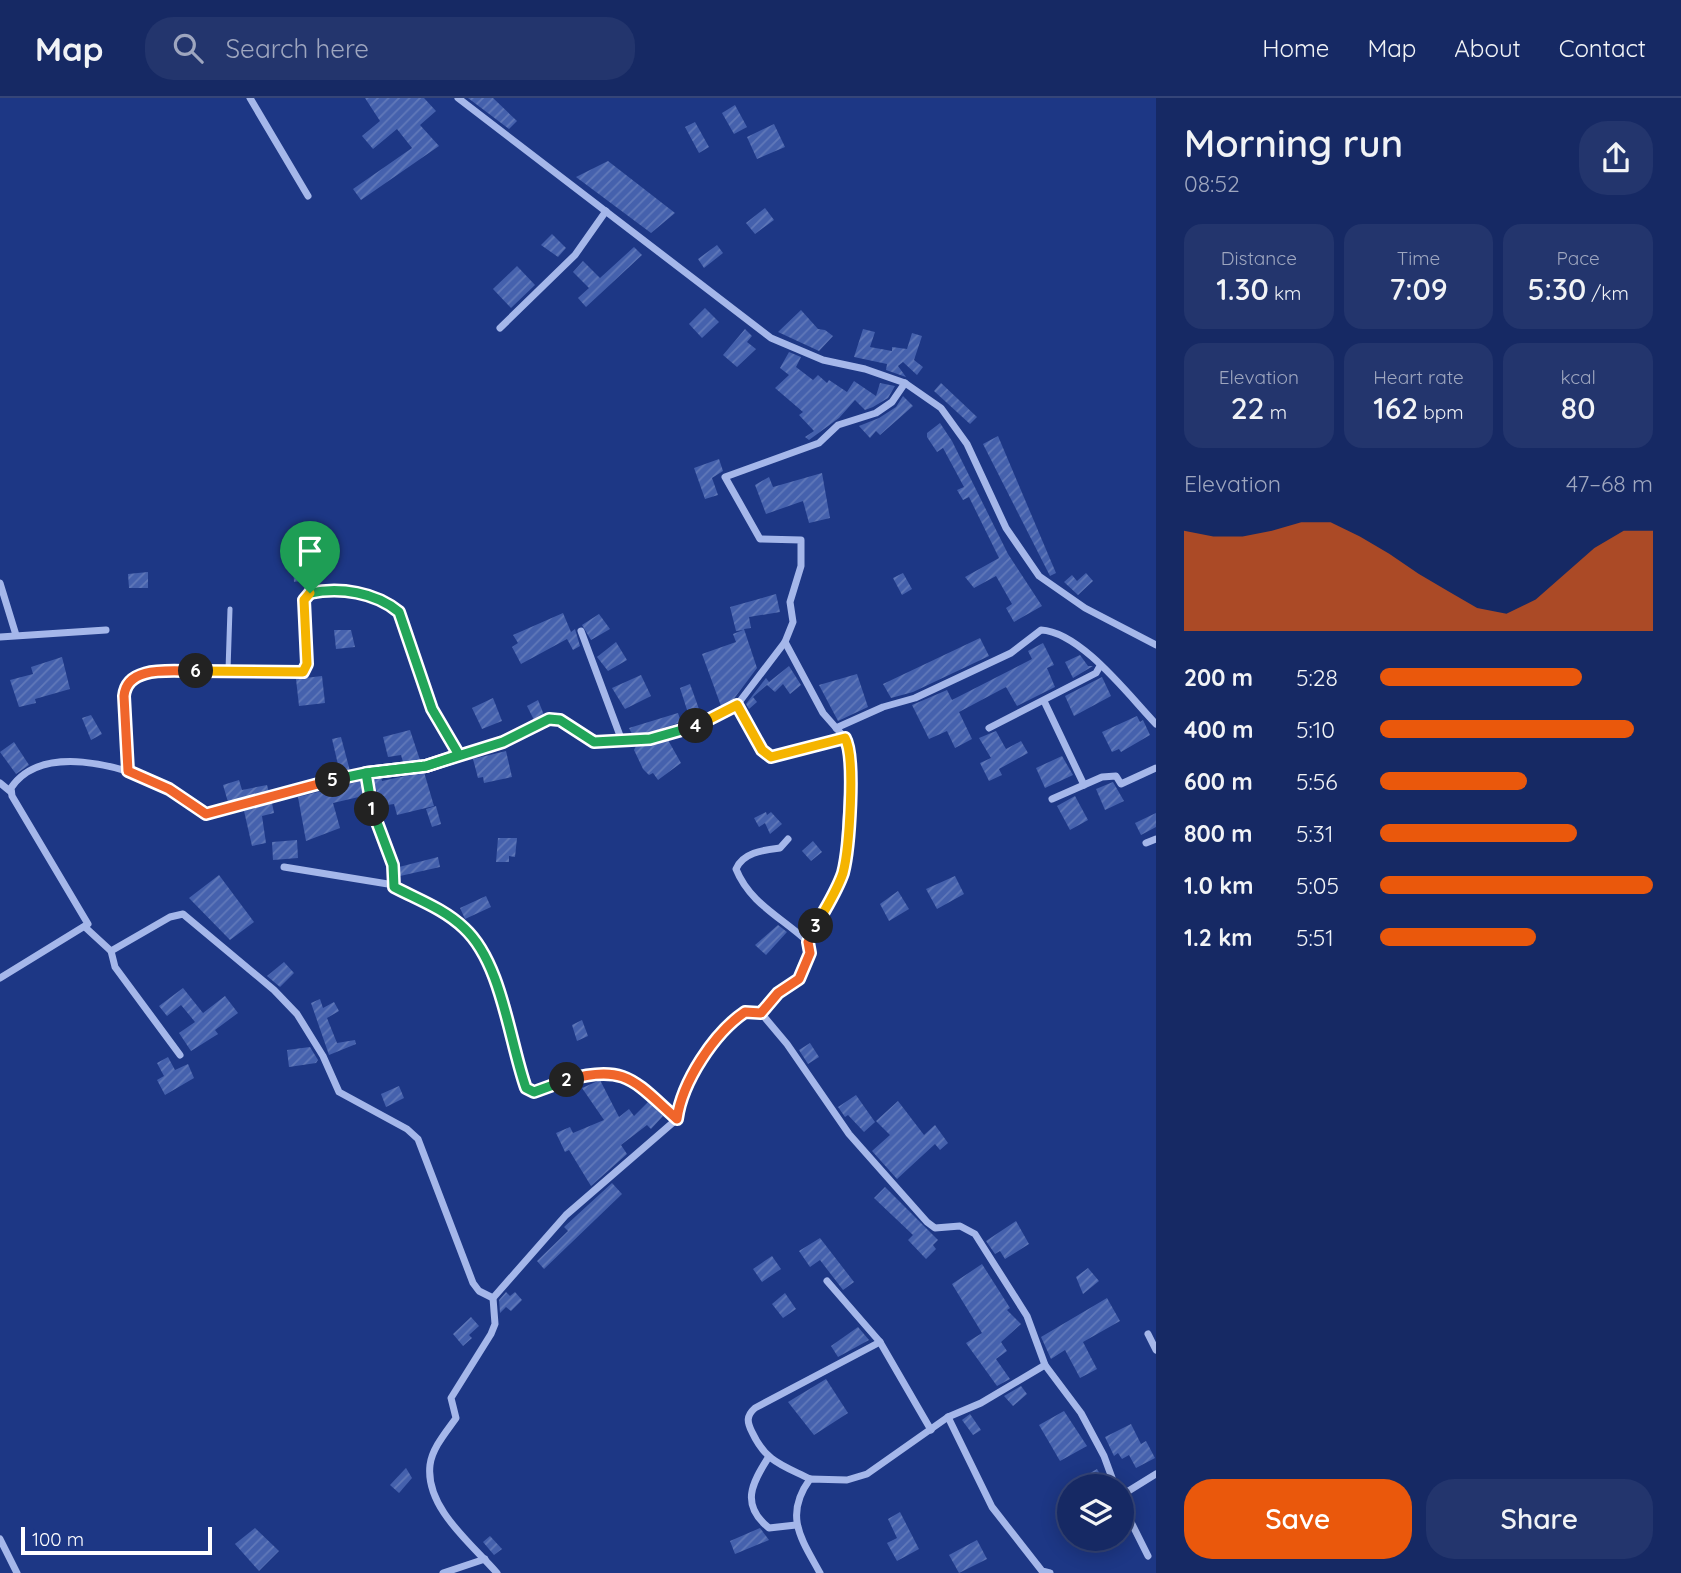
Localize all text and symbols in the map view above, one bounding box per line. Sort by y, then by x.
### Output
search box [145,17,635,80]
text: Map [35,28,103,69]
icon: search [169,29,207,67]
text: Search here [225,32,369,65]
text: Home [1262,33,1329,63]
text: Map [1367,33,1416,63]
text: About [1454,33,1521,63]
text: Contact [1559,33,1646,63]
text: Morning run [1184,119,1403,167]
button: share [1579,121,1653,195]
text: 08:52 [1184,169,1240,198]
text: Distance [1221,246,1297,270]
text: Time [1397,246,1440,270]
text: Pace [1557,246,1600,270]
text: 1.30 [1216,270,1269,308]
text: 7:09 [1389,270,1448,308]
text: 5:30 [1528,270,1586,308]
text: km [1269,281,1301,305]
text: /km [1586,281,1629,305]
text: Elevation [1219,365,1299,389]
text: Heart rate [1373,365,1464,389]
text: kcal [1560,365,1596,389]
text: 22 [1231,389,1264,427]
text: 162 [1373,389,1418,427]
text: 80 [1561,389,1595,427]
text: m [1264,400,1287,424]
text: bpm [1418,400,1464,424]
text: Elevation [1184,469,1281,498]
text: 47–68 m [1566,469,1653,498]
pin [280,521,340,593]
icon: arrive [291,532,329,570]
pin: 6 [178,654,214,688]
text: 6 [190,658,201,682]
text: 200 m [1184,663,1253,692]
text: 5:28 [1296,663,1338,692]
pin: 4 [678,708,714,744]
text: 4 [690,713,701,737]
text: 400 m [1184,715,1253,744]
text: 5:10 [1296,715,1335,744]
pin: 5 [316,762,350,798]
text: 5 [327,767,338,791]
text: 600 m [1184,767,1253,796]
text: 5:56 [1296,767,1338,796]
pin: 1 [354,792,390,826]
text: 1 [368,796,375,820]
text: 800 m [1184,819,1253,848]
text: 5:31 [1296,819,1333,848]
text: 1.0 km [1184,871,1254,900]
text: 5:05 [1296,871,1339,900]
pin: 3 [798,908,834,944]
text: 3 [810,913,821,937]
text: 1.2 km [1184,923,1253,952]
text: 5:51 [1296,923,1334,952]
pin: 2 [550,1062,584,1098]
text: 2 [561,1067,572,1091]
map controls [1057,1474,1134,1551]
button: layers [1057,1474,1134,1551]
button: Save [1184,1479,1412,1559]
button: Share [1426,1479,1653,1559]
scale bar [21,1524,212,1556]
text: 100 m [32,1527,84,1551]

